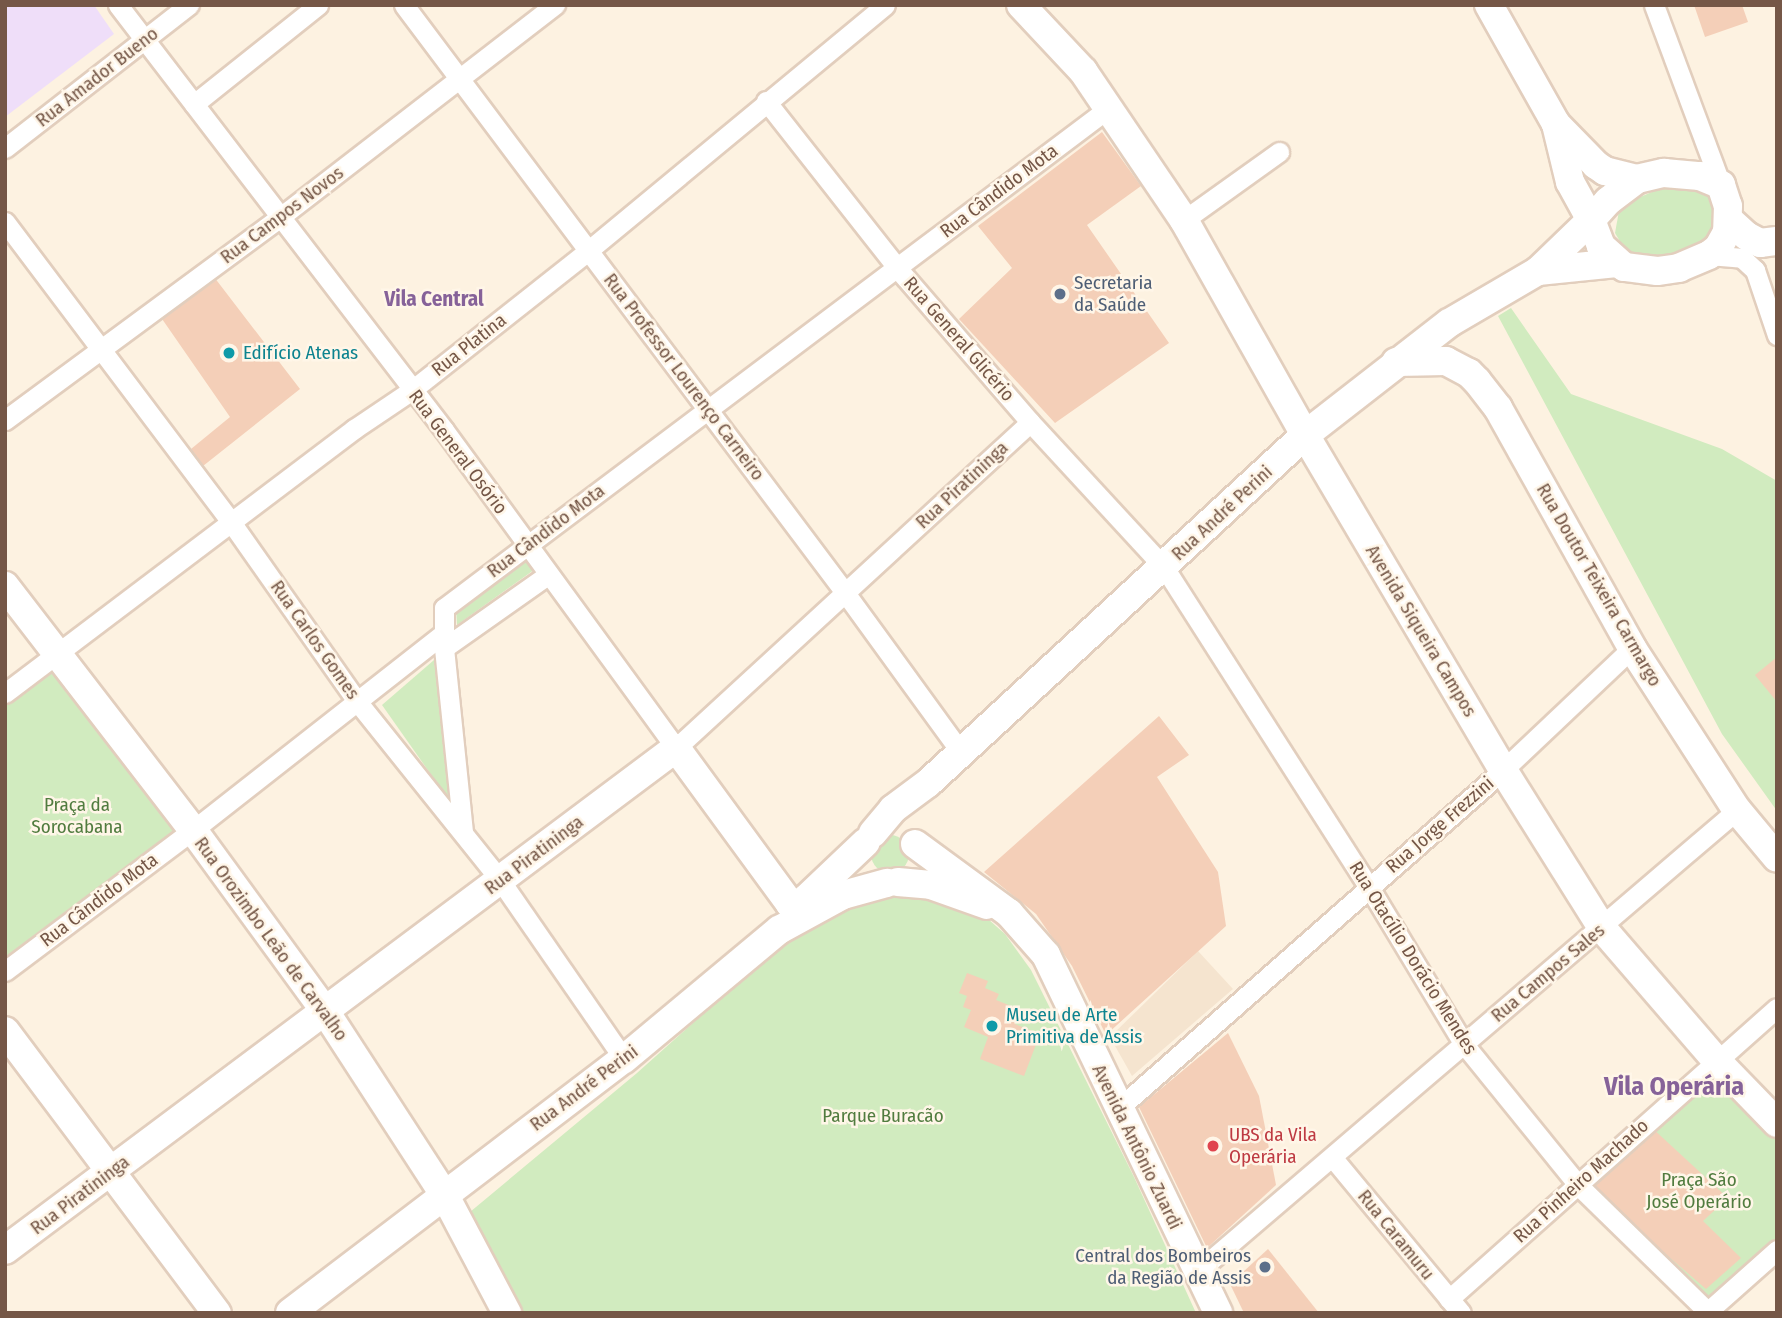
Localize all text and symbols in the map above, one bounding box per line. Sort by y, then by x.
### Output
street label: Rua Amador Bueno [31,22,163,132]
street label: Rua Cândido Mota [936,139,1062,243]
street label: Rua Campos Novos [216,161,348,269]
street label: Rua Professor Lourenço Carneiro [599,269,769,485]
street label: Rua General Glicério [899,272,1019,406]
place label: Secretaria da Saúde [1074,272,1153,316]
district label: Vila Central [384,286,484,312]
marker: Secretaria da Saúde [1052,286,1068,302]
street label: Rua Platina [427,309,511,381]
place label: Edifício Atenas [243,342,358,364]
marker: Edifício Atenas [221,345,237,361]
street label: Rua General Osório [404,385,512,519]
street label: Rua Piratininga [911,436,1013,534]
street label: Rua André Perini [1167,461,1277,565]
street label: Rua Cândido Mota [483,479,609,583]
street label: Rua Doutor Teixeira Carmargo [1532,480,1666,690]
street label: Avenida Siqueira Campos [1361,541,1481,721]
street label: Rua Carlos Gomes [266,576,364,704]
street label: Rua Jorge Frezzini [1381,772,1499,878]
park label: Praça da Sorocabana [31,794,123,838]
street label: Rua Piratininga [480,810,588,900]
street label: Rua Orozimbo Leão de Carvalho [189,833,353,1045]
street label: Rua Cândido Mota [36,848,162,952]
street label: Rua Otacílio Dorácio Mendes [1344,857,1482,1059]
street label: Rua Campos Sales [1487,919,1609,1027]
place label: Museu de Arte Primitiva de Assis [1006,1004,1142,1048]
marker: Museu de Arte Primitiva de Assis [984,1018,1000,1034]
street label: Rua André Perini [526,1040,642,1136]
street label: Avenida Antônio Zuardi [1087,1061,1187,1233]
district label: Vila Operária [1604,1071,1744,1103]
park label: Parque Buracão [822,1105,944,1127]
street label: Rua Pinheiro Machado [1509,1114,1653,1248]
place label: UBS da Vila Operária [1229,1124,1317,1168]
marker: UBS da Vila Operária [1203,1136,1223,1156]
street label: Rua Piratininga [26,1150,134,1240]
park label: Praça São José Operário [1646,1169,1752,1213]
street label: Rua Caramuru [1353,1185,1439,1285]
place label: Central dos Bombeiros da Região de Assis [1075,1245,1251,1289]
marker: Central dos Bombeiros da Região de Assis [1257,1259,1273,1275]

